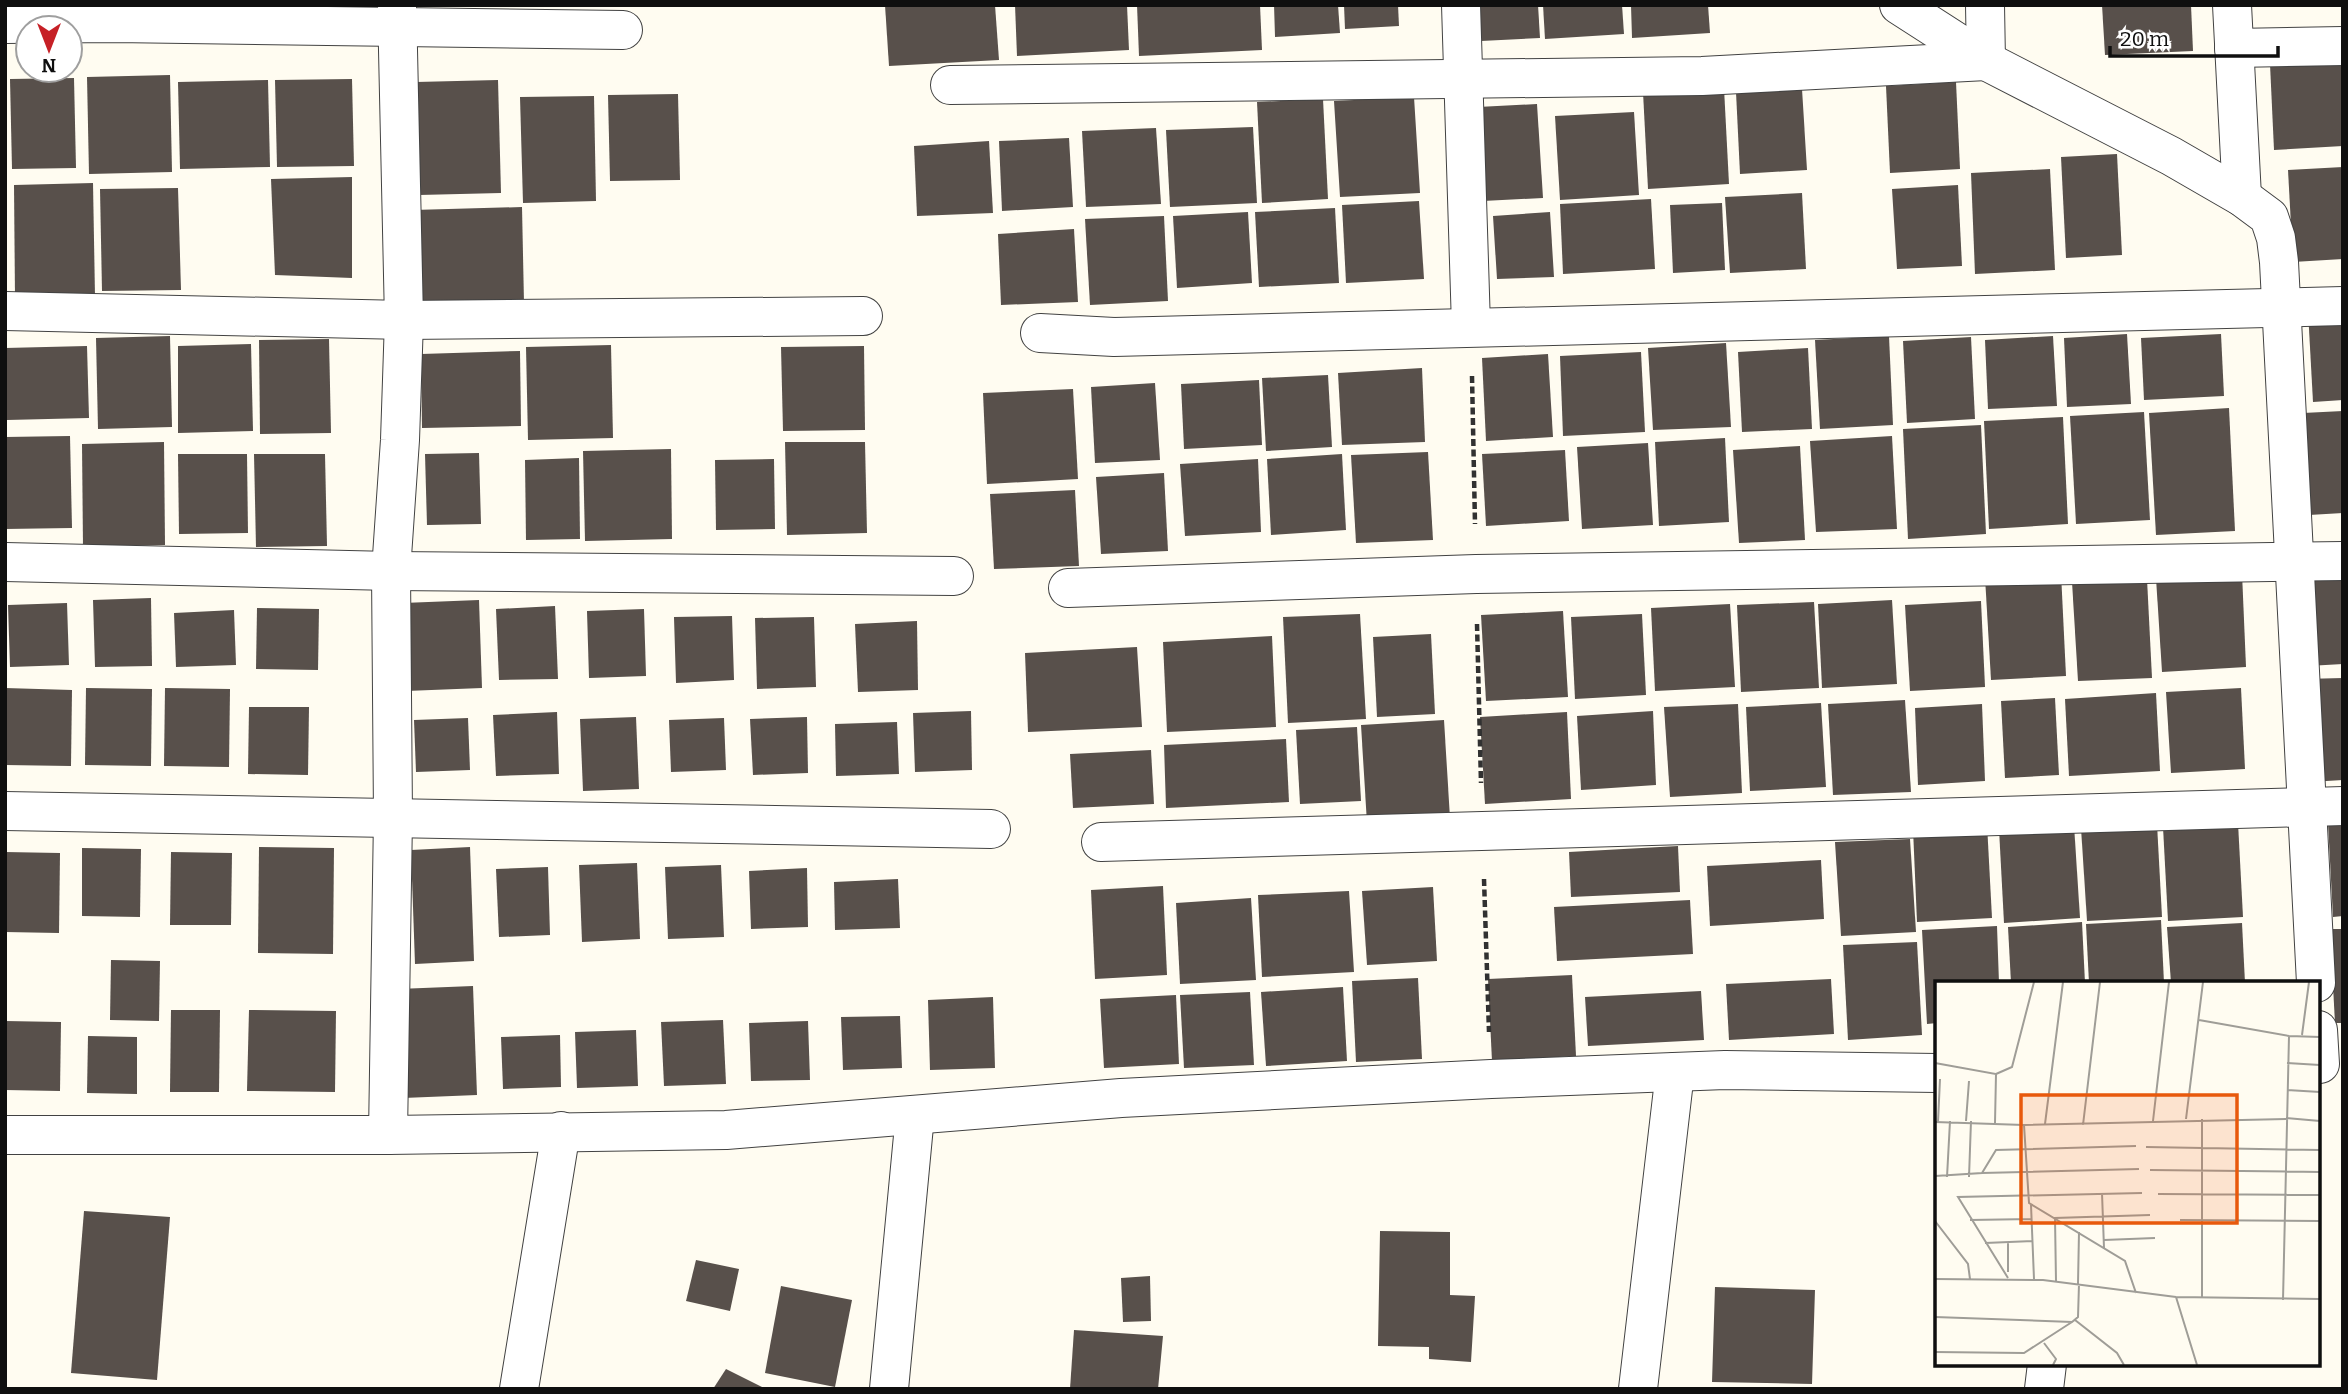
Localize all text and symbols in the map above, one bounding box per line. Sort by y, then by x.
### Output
north arrow [14,14,84,84]
scale bar [2110,14,2278,58]
text: 20 m [2120,26,2169,52]
text: N [41,54,56,77]
inset map [1935,981,2320,1366]

